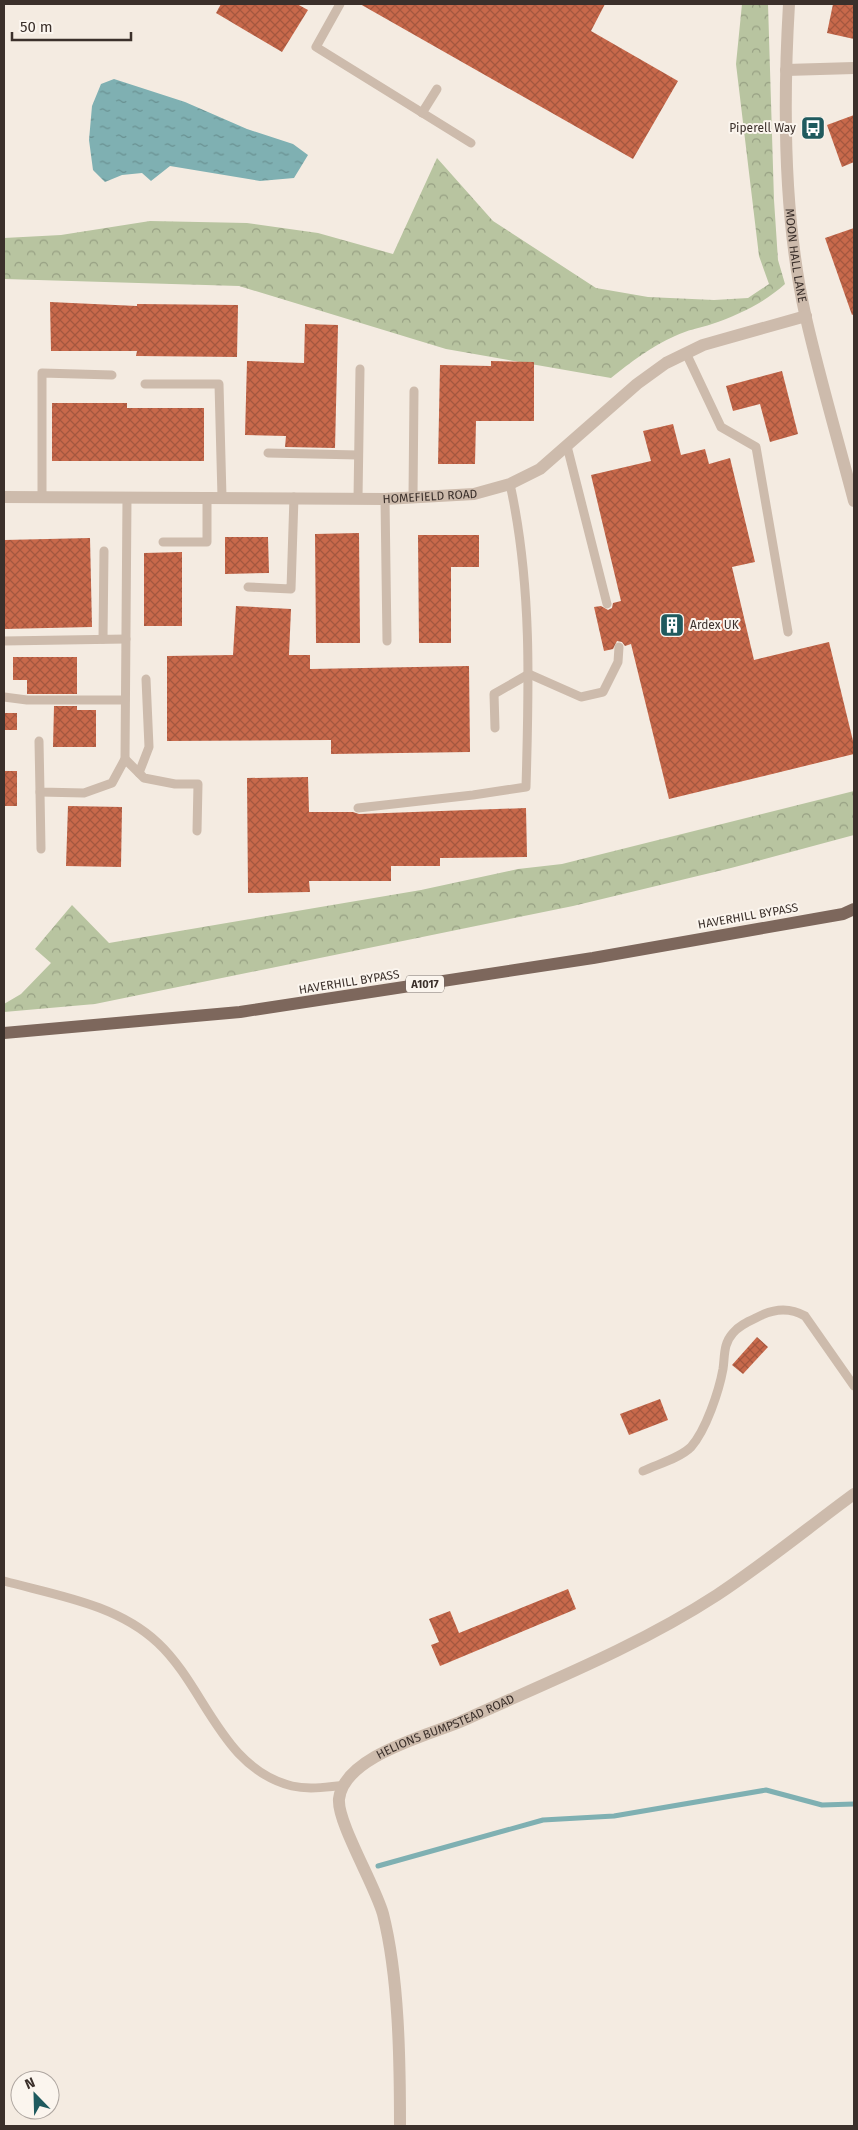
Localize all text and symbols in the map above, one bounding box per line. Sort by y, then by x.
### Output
scale bar [12,10,131,42]
text: 50 m [20,18,53,36]
bus stop icon: Piperell Way [800,115,826,141]
place label: Piperell Way [729,121,796,135]
street label: MOON HALL LANE [783,208,809,304]
street label: HOMEFIELD ROAD [382,487,478,506]
building icon: Ardex UK [659,612,685,638]
place label: Ardex UK [690,618,740,632]
street label: HAVERHILL BYPASS [697,900,800,932]
street label: HAVERHILL BYPASS [298,967,401,997]
road number: A1017 [406,976,444,992]
street label: HELIONS BUMPSTEAD ROAD [374,1691,517,1762]
north arrow [10,2070,60,2120]
text: N [23,2074,38,2093]

